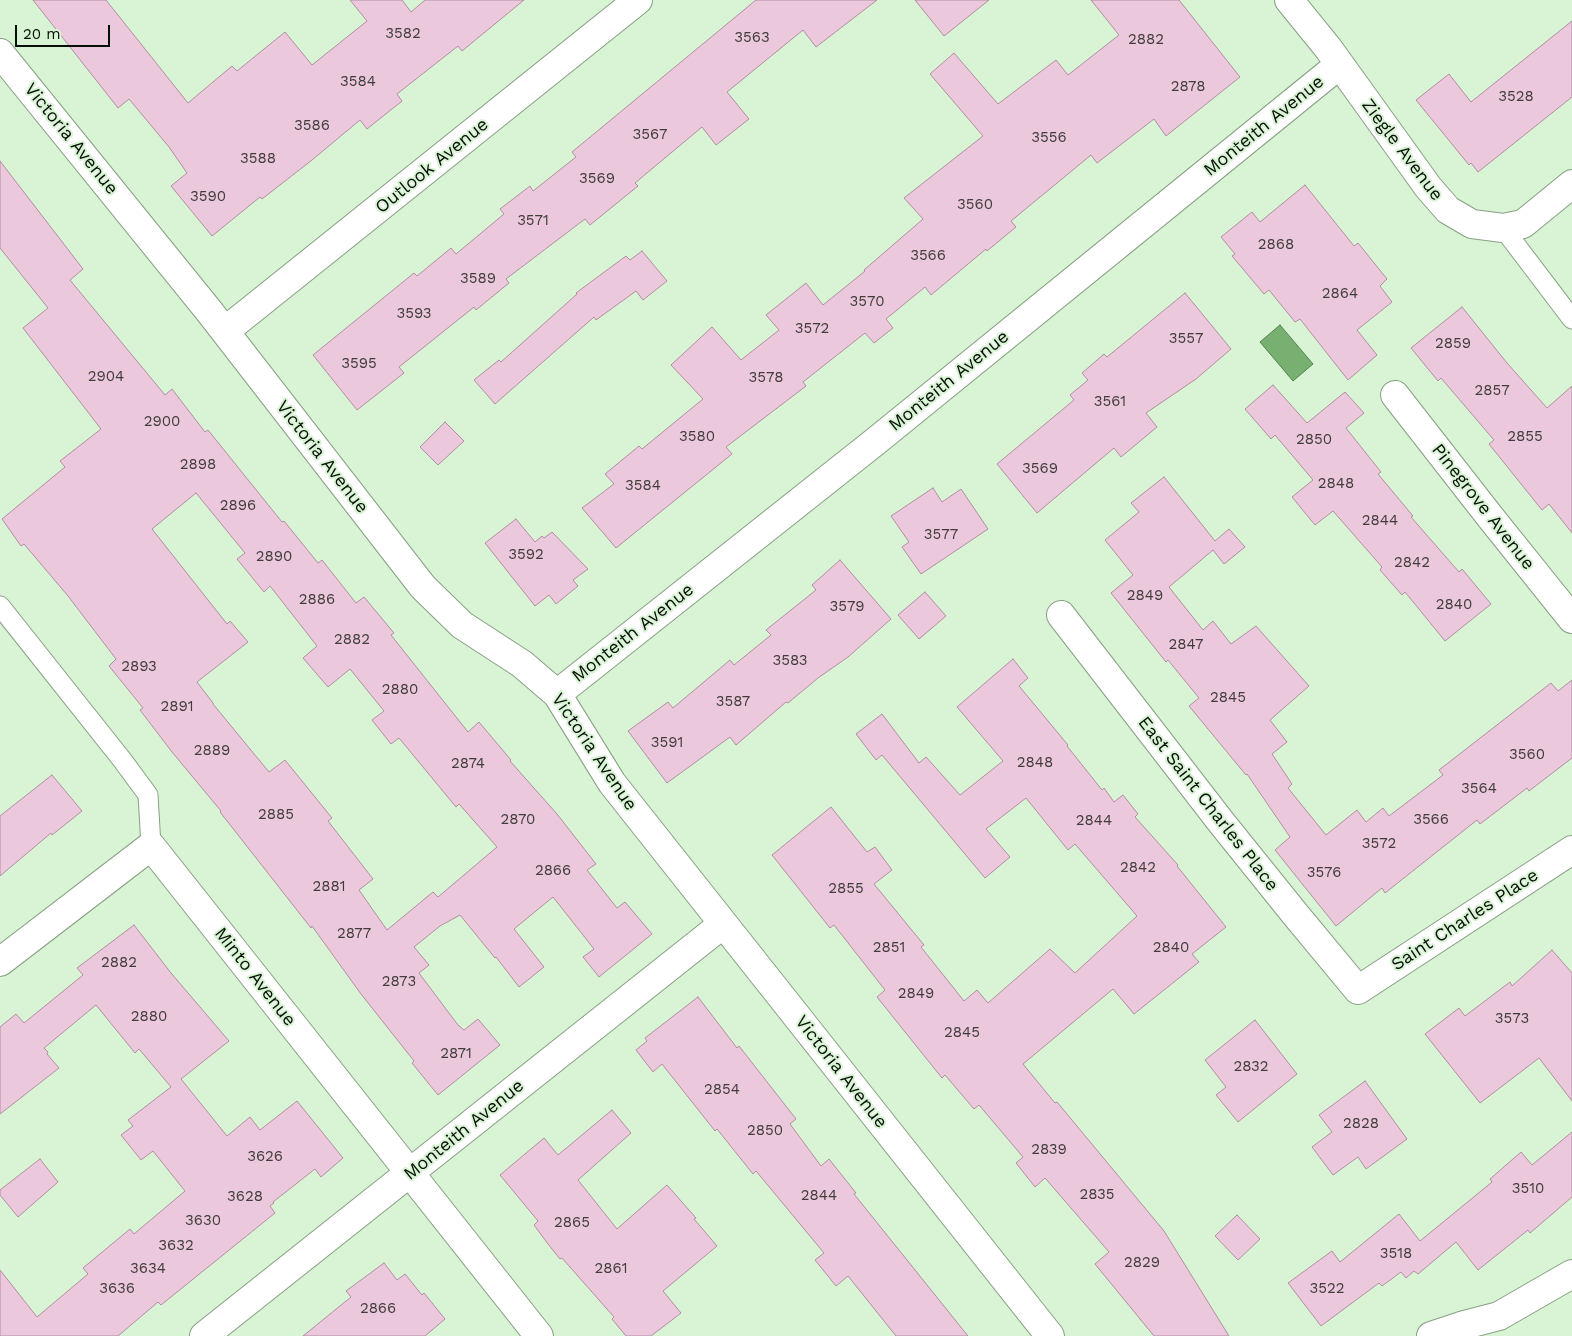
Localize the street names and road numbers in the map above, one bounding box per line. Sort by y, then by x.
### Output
street label: Monteith Avenue [1200,71,1328,181]
street label: Victoria Avenue [19,79,123,199]
street label: Ziegle Avenue [1357,95,1447,205]
street label: Outlook Avenue [371,114,493,218]
street label: Monteith Avenue [885,326,1013,436]
street label: Victoria Avenue [271,396,373,518]
street label: Pinegrove Avenue [1427,440,1539,574]
street label: Monteith Avenue [568,579,698,687]
street label: Victoria Avenue [547,689,641,815]
street label: East Saint Charles Place [1133,712,1283,896]
street label: Saint Charles Place [1388,864,1542,976]
street label: Minto Avenue [210,923,300,1031]
street label: Victoria Avenue [790,1011,892,1133]
street label: Monteith Avenue [400,1075,528,1185]

